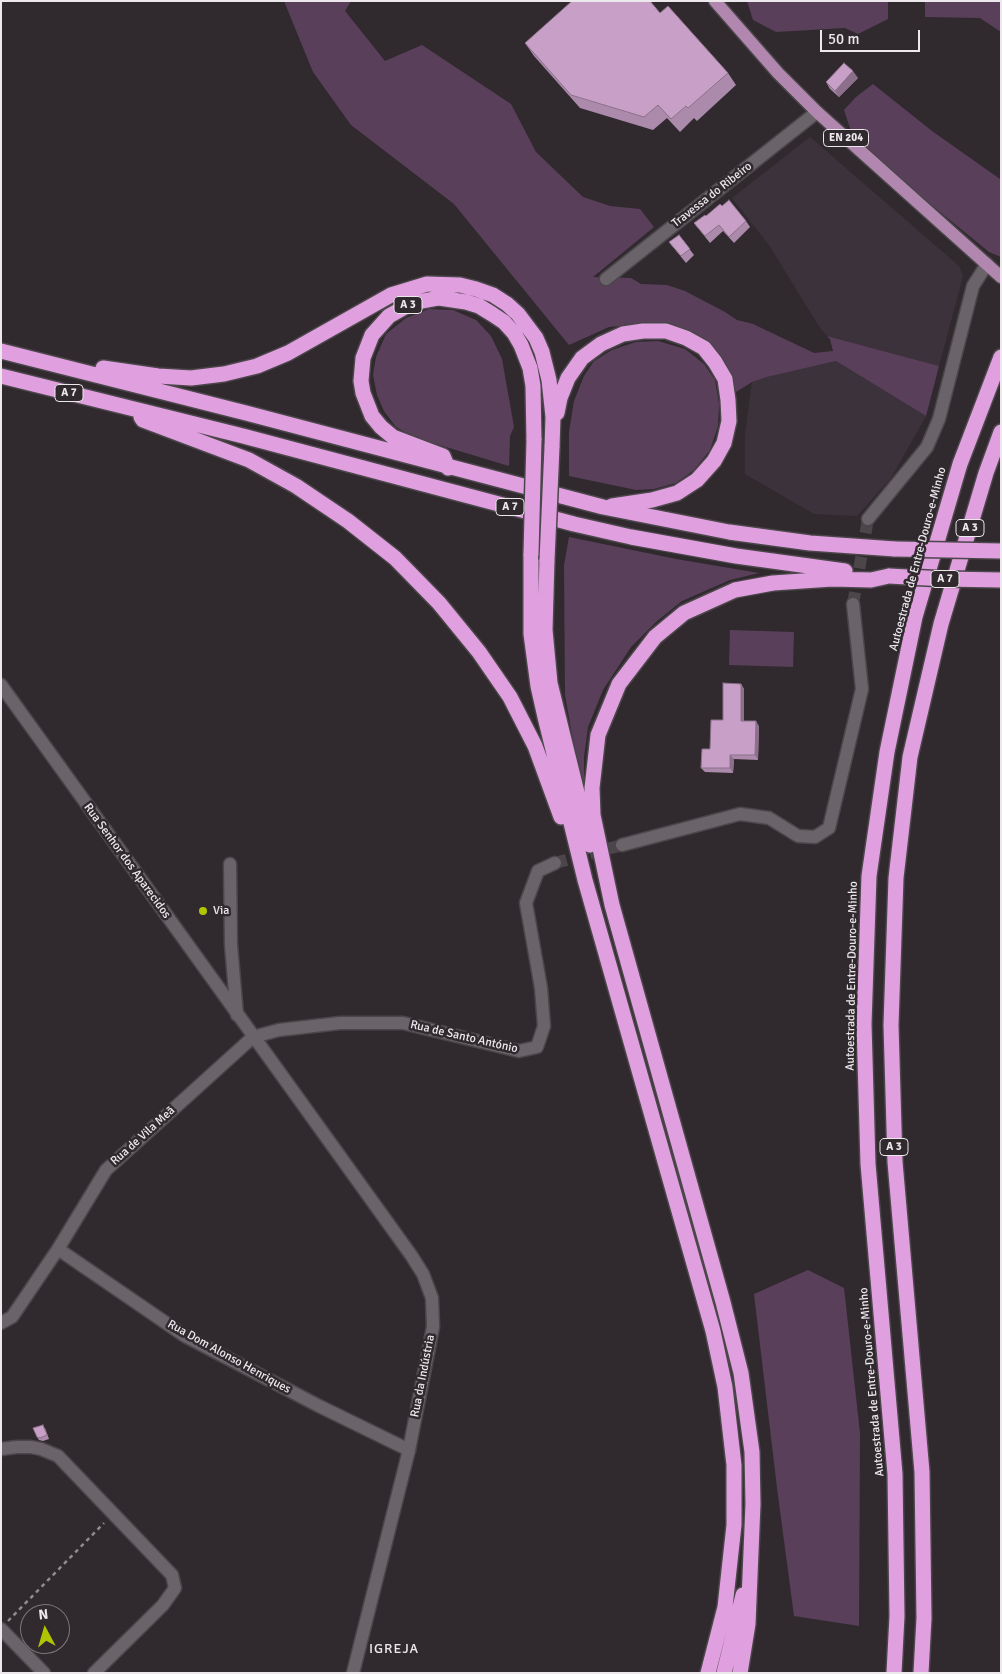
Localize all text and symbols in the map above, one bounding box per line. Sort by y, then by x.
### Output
scale bar [822,20,922,52]
text: 50 m [828,30,859,48]
road number: EN 204 [824,130,868,146]
street label: Travessa do Ribeiro [669,159,755,231]
road number: A 3 [394,296,422,314]
road number: A 7 [55,384,83,402]
street label: Autoestrada de Entre-Douro-e-Minho [887,466,949,652]
road number: A 7 [496,498,524,516]
road number: A 3 [956,520,984,536]
road number: A 7 [931,570,959,588]
street label: Rua Senhor dos Aparecidos [80,801,174,921]
street label: Autoestrada de Entre-Douro-e-Minho [843,881,861,1071]
place label: Via [213,904,229,918]
marker: Via [197,905,209,917]
street label: Rua de Santo António [409,1018,519,1056]
street label: Rua de Vila Meã [108,1103,178,1169]
road number: A 3 [880,1138,908,1156]
street label: Autoestrada de Entre-Douro-e-Minho [857,1287,887,1477]
street label: Rua Dom Alonso Henriques [165,1317,293,1397]
street label: Rua da Indústria [408,1334,438,1418]
north arrow [20,1604,70,1654]
text: N [38,1606,49,1624]
district label: IGREJA [368,1641,420,1657]

